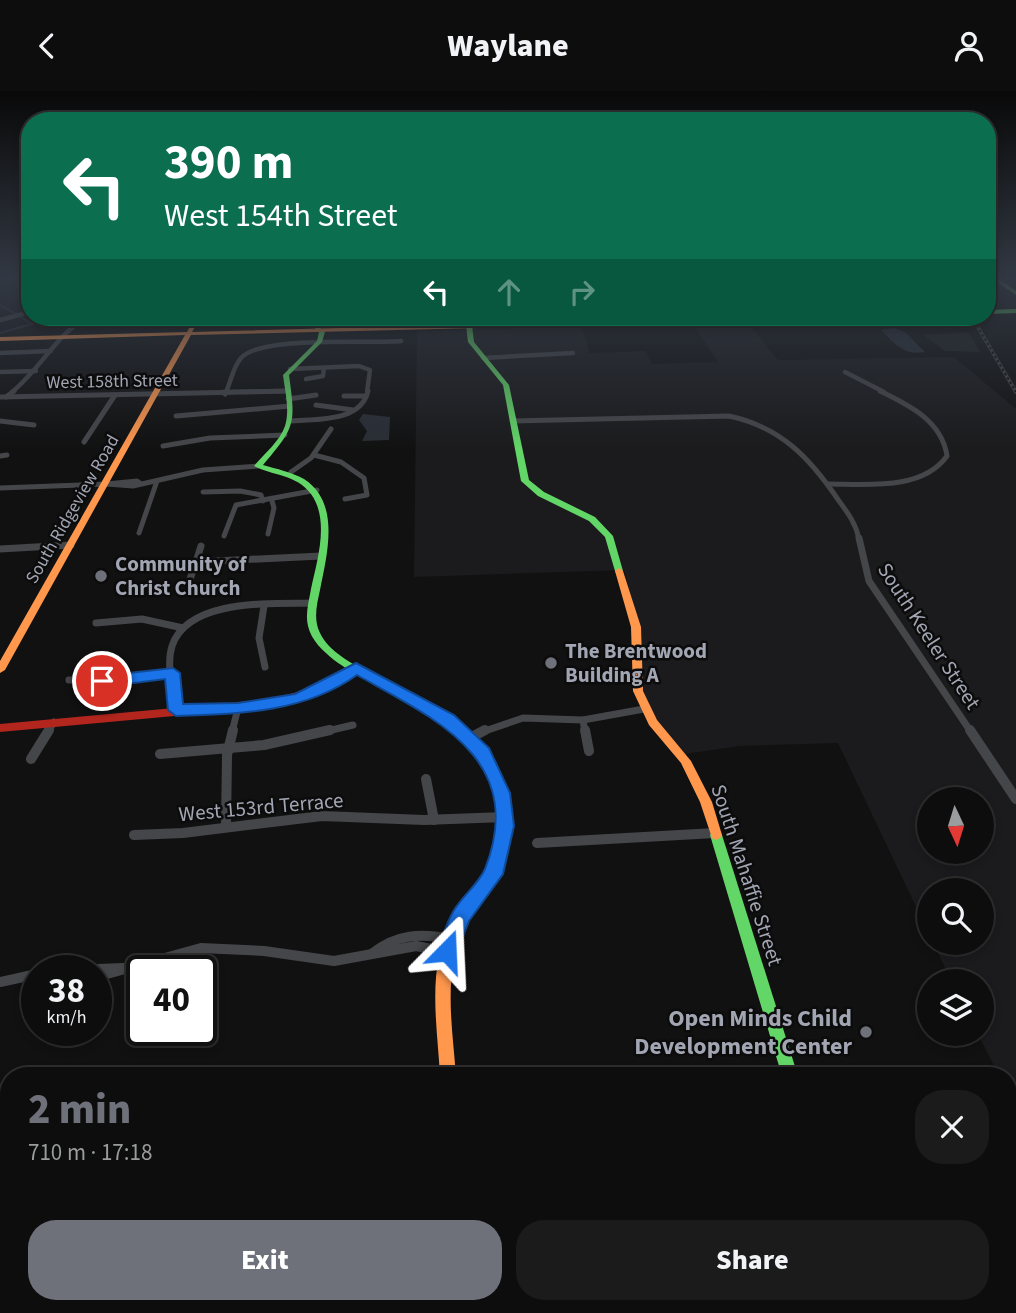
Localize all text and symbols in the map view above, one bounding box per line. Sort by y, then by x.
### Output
text: Waylane [447,23,569,69]
icon: back [28,27,66,65]
icon: person [950,27,988,65]
text: 390 m [164,128,293,198]
icon: left [49,140,140,231]
text: West 154th Street [164,193,398,239]
icon: left [417,273,455,311]
icon: ahead [490,273,528,311]
icon: right [563,273,601,311]
street label: West 158th Street [46,368,178,395]
street label: South Ridgeview Road [20,430,125,588]
place label: Community of Christ Church [115,549,247,603]
street label: South Keeler Street [870,557,988,715]
marker: Community of Christ Church [93,568,109,584]
place label: The Brentwood Building A [565,636,707,690]
pin [72,651,132,711]
marker: The Brentwood Building A [543,655,559,671]
icon: arrive [83,662,121,700]
street label: South Mahaffie Street [704,780,790,970]
street label: West 153rd Terrace [177,785,345,829]
north arrow [917,787,994,865]
map controls [917,787,994,1046]
button: search [917,878,994,955]
position arrow [410,914,484,988]
speed limit sign: 40 [126,955,217,1046]
text: 38 [48,966,85,1016]
button: layers [917,969,994,1046]
place label: Open Minds Child Development Center [634,1001,852,1064]
text: km/h [47,1005,86,1030]
marker: Open Minds Child Development Center [858,1024,874,1040]
text: 2 min [28,1080,131,1140]
button: close [915,1090,989,1164]
text: 710 m · 17:18 [28,1136,152,1169]
button: Exit [28,1220,502,1300]
button: Share [516,1220,989,1300]

